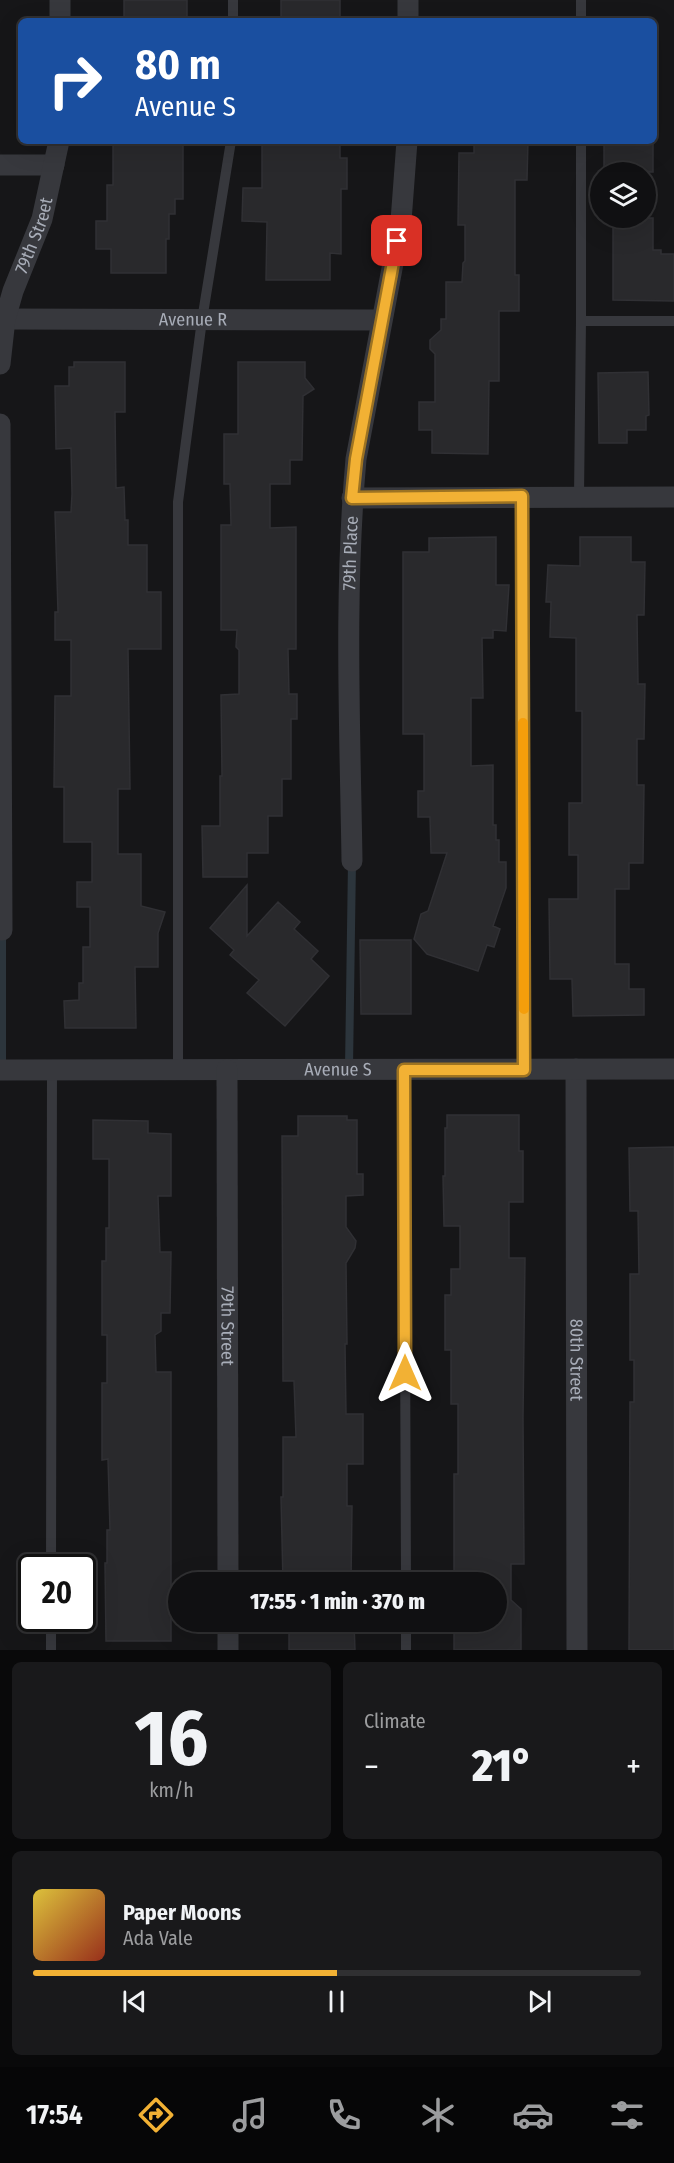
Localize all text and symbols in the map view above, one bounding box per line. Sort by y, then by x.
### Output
text: 80 m [135,40,221,90]
icon: right [36,42,114,120]
text: Avenue S [135,91,236,123]
map controls [590,162,656,228]
button: layers [590,162,656,228]
street label: 79th Street [10,195,57,277]
pin [371,215,422,266]
icon: arrive [380,224,413,257]
street label: Avenue R [159,308,227,331]
street label: 79th Place [338,515,363,590]
street label: Avenue S [304,1058,372,1081]
street label: 79th Street [216,1286,239,1366]
street label: 80th Street [565,1319,588,1401]
position arrow [373,1341,437,1405]
speed limit sign: 20 [18,1554,96,1632]
text: 17:55 · 1 min · 370 m [250,1588,425,1615]
text: 16 [135,1692,208,1786]
text: Climate [364,1709,426,1733]
text: 21° [472,1739,533,1793]
text: − [364,1747,379,1787]
text: + [626,1747,641,1787]
text: km/h [149,1778,194,1802]
text: Paper Moons [123,1899,241,1926]
text: Ada Vale [123,1926,193,1950]
icon: previous [118,1985,151,2018]
icon: pause [320,1985,353,2018]
icon: next [523,1985,556,2018]
icon: directions [135,2094,177,2136]
icon: music [229,2094,271,2136]
icon: phone [323,2094,365,2136]
icon: climate [417,2094,459,2136]
icon: car [512,2094,554,2136]
icon: filters [606,2094,648,2136]
text: 17:54 [26,2099,83,2131]

